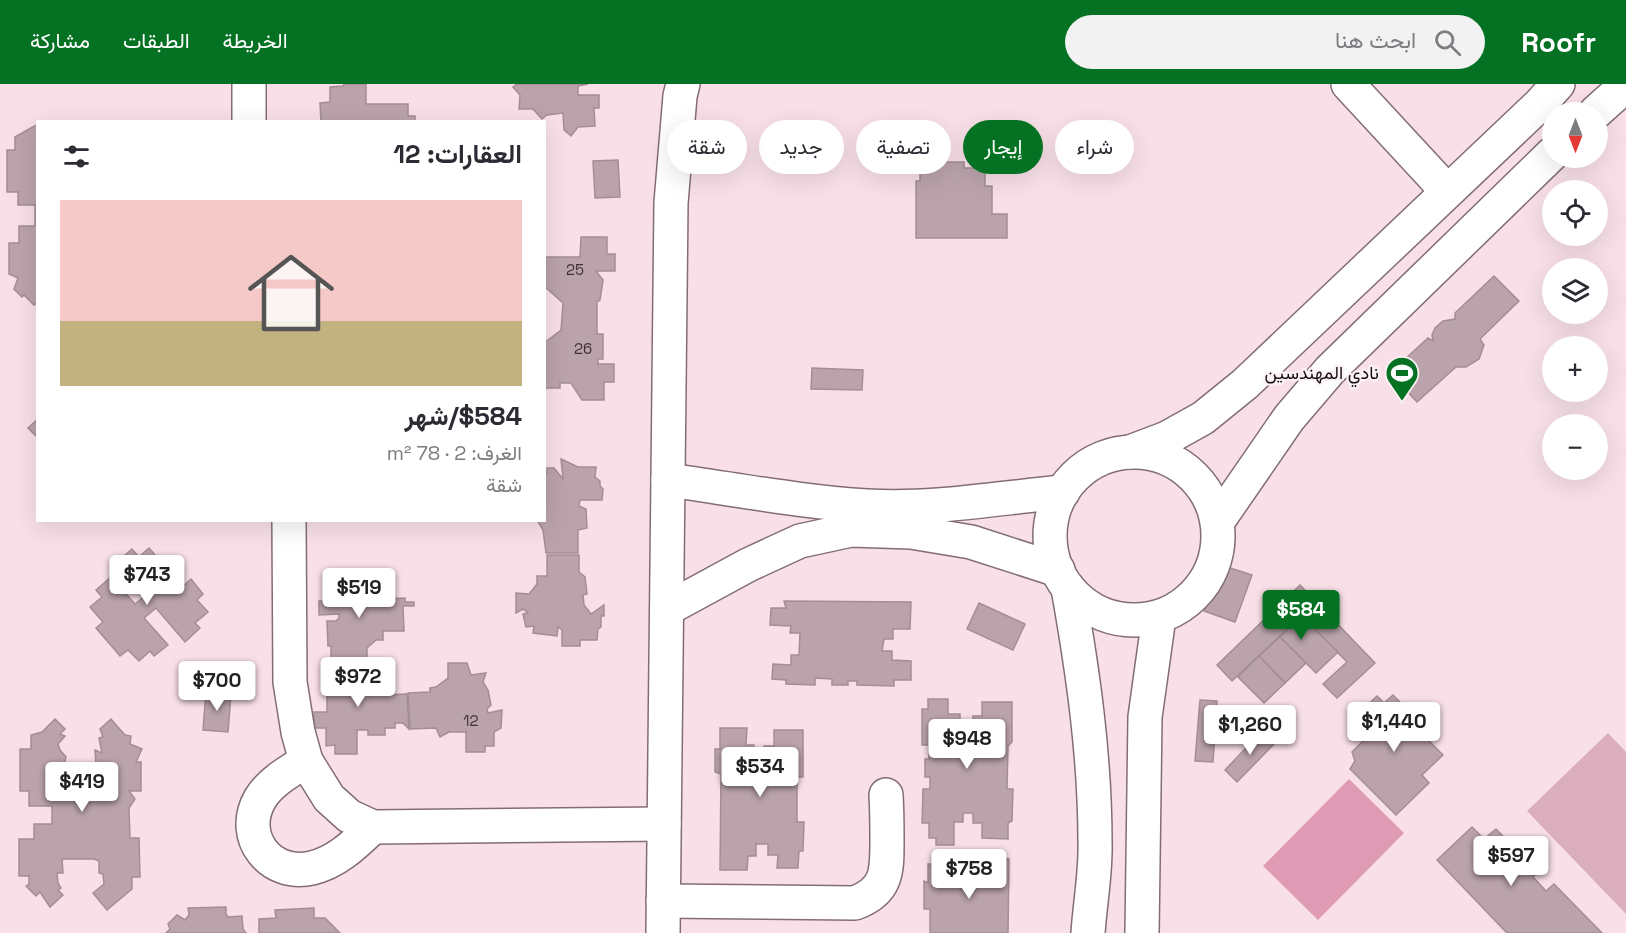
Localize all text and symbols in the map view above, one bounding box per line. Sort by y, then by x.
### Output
search box [1065,15,1485,69]
text: Roofr [1521,24,1596,60]
text: ابحث هنا [1335,26,1416,54]
icon: search [1431,26,1464,59]
text: مشاركة [30,27,90,54]
text: الطبقات [123,27,190,54]
text: الخريطة [223,27,288,54]
north arrow [1542,102,1608,168]
map controls [1542,102,1608,480]
chip: شقة [667,120,747,174]
chip: جديد [759,120,844,174]
chip: تصفية [856,120,951,174]
chip: إيجار [963,120,1043,174]
chip: شراء [1055,120,1134,174]
text: العقارات: 12 [393,137,522,171]
icon: filters [60,140,93,173]
button: locate [1542,180,1608,246]
icon: home [237,239,345,347]
button: layers [1542,258,1608,324]
house number: 25 [566,260,584,279]
button: + [1542,336,1608,402]
house number: 26 [574,339,592,358]
sports icon: نادي المهندسين [1384,355,1420,402]
place label: نادي المهندسين [1265,361,1379,388]
text: $584/شهر [404,399,522,433]
button: − [1542,414,1608,480]
text: الغرف: 2 · 78 m² [387,440,522,466]
text: شقة [486,472,522,498]
pin: $743 [111,555,183,606]
text: $743 [123,561,171,587]
pin: $519 [323,568,395,619]
text: $519 [336,574,382,600]
pin: $584 [1265,590,1337,641]
text: $584 [1277,596,1325,622]
pin: $972 [322,657,394,708]
pin: $700 [181,661,253,712]
text: $972 [335,663,381,689]
text: $700 [192,667,242,693]
pin: $1,440 [1345,702,1443,753]
pin: $1,260 [1201,705,1299,756]
text: $1,440 [1361,708,1427,734]
house number: 12 [463,711,479,730]
text: $1,260 [1218,711,1282,737]
pin: $948 [931,719,1003,770]
text: $948 [942,725,992,751]
pin: $534 [724,747,796,798]
text: $534 [736,753,785,779]
pin: $419 [46,762,118,813]
text: $419 [59,768,105,794]
pin: $597 [1475,836,1547,887]
text: $597 [1487,842,1535,868]
pin: $758 [933,849,1005,900]
text: $758 [945,855,993,881]

